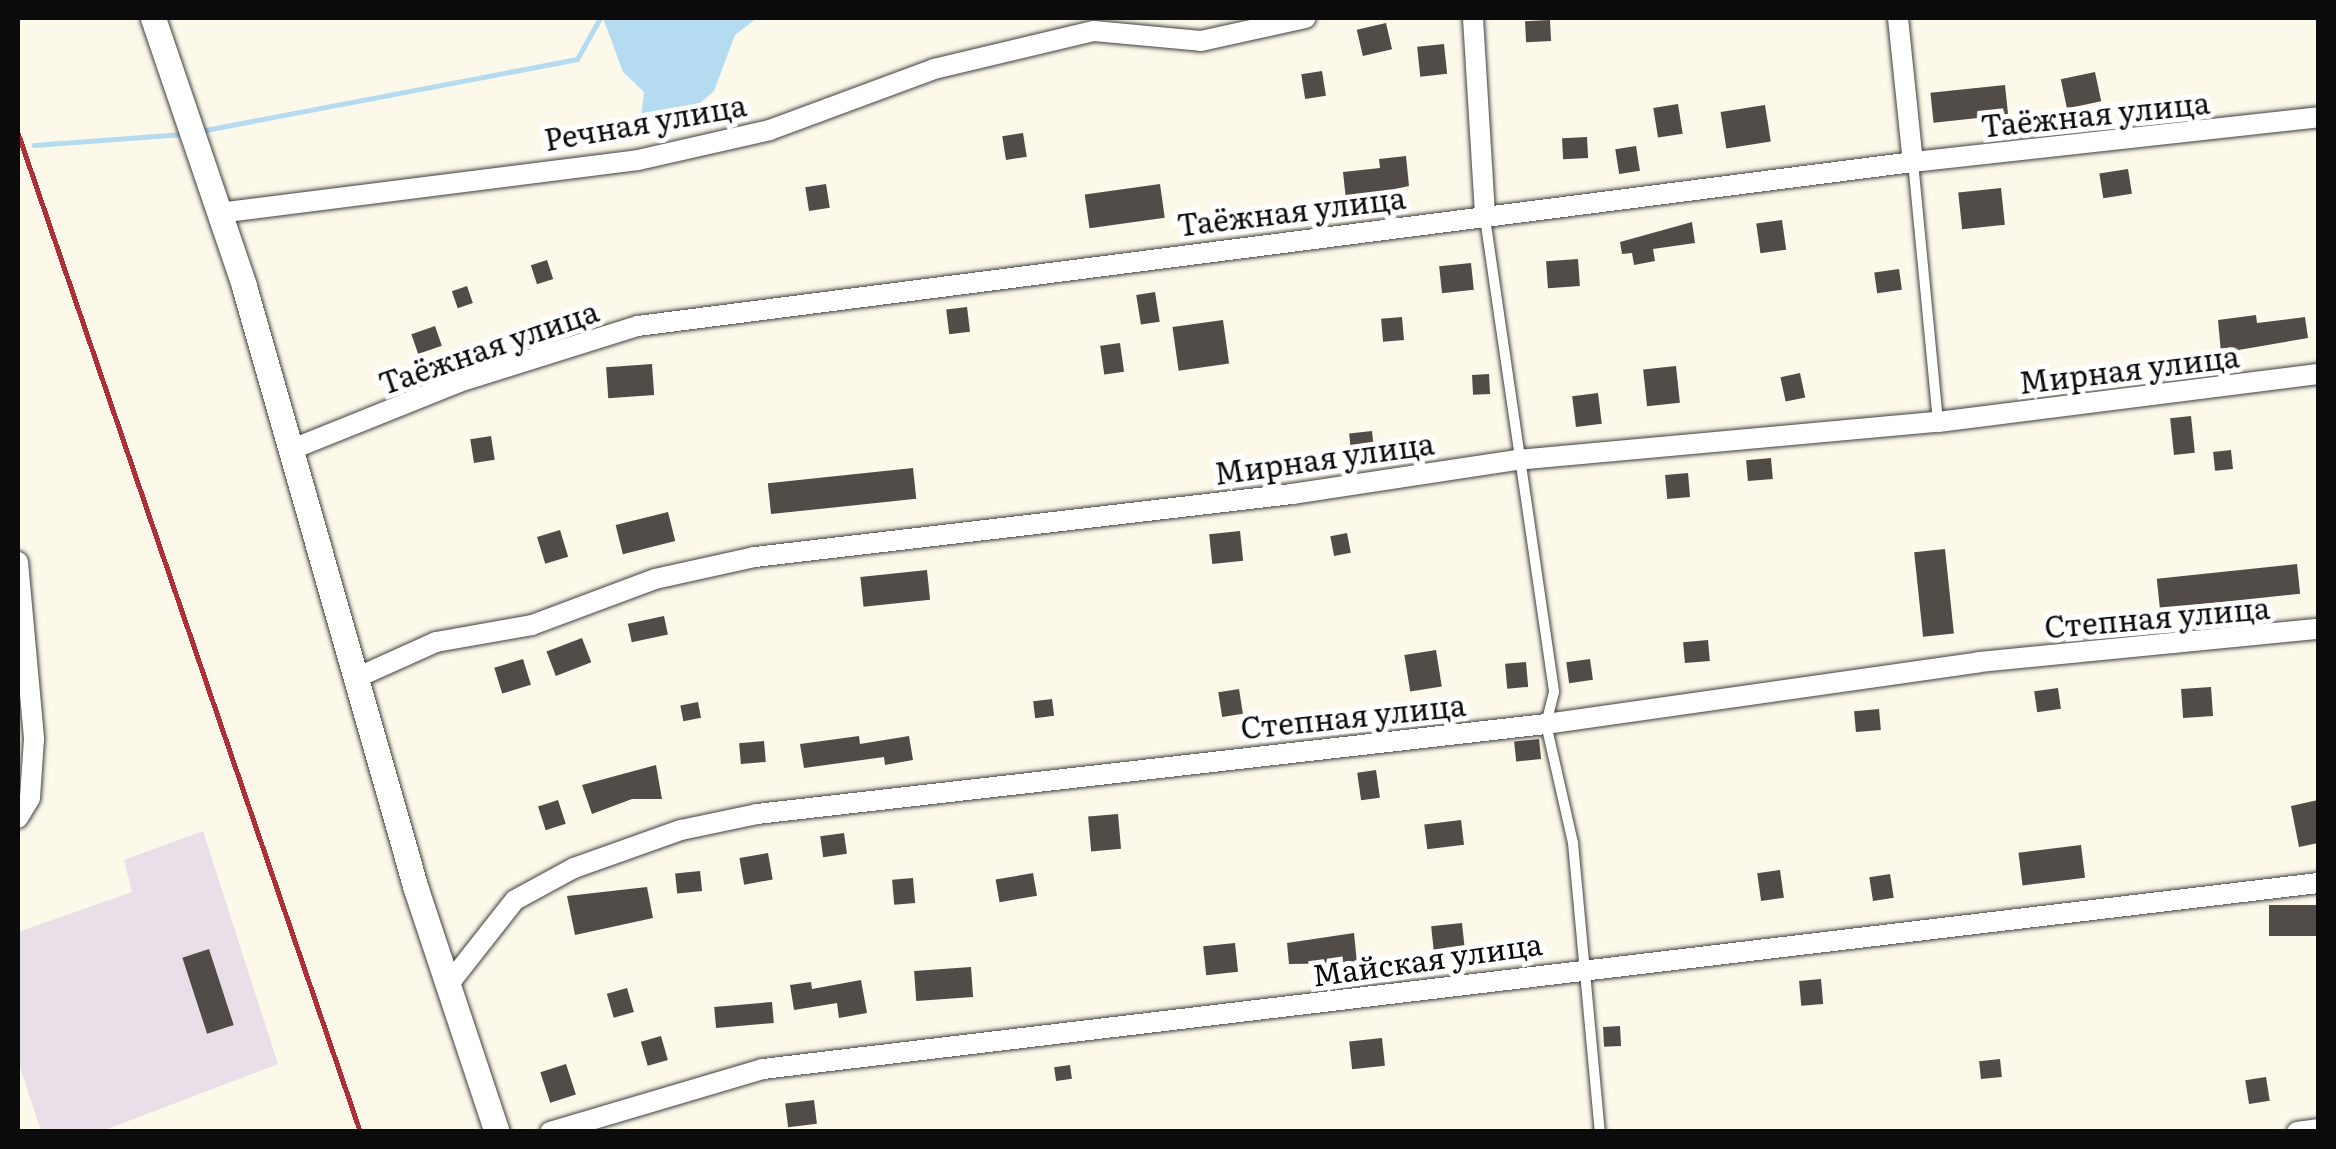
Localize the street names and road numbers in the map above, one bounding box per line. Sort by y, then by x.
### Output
street label: Таёжная улица [1979,83,2211,143]
street label: Речная улица [541,86,749,156]
street label: Таёжная улица [1175,178,1407,242]
street label: Таёжная улица [373,292,603,400]
street label: Мирная улица [2017,337,2241,399]
street label: Мирная улица [1212,424,1436,490]
street label: Степная улица [2043,588,2271,644]
street label: Степная улица [1239,685,1467,745]
street label: Майская улица [1310,924,1544,992]

